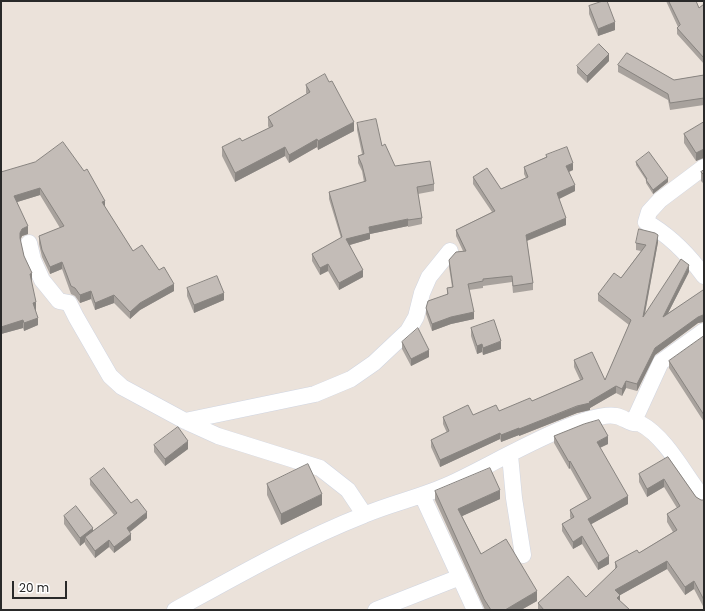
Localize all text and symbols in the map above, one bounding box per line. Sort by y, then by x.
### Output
scale bar [14,573,69,599]
text: 20 m [19,579,49,596]

